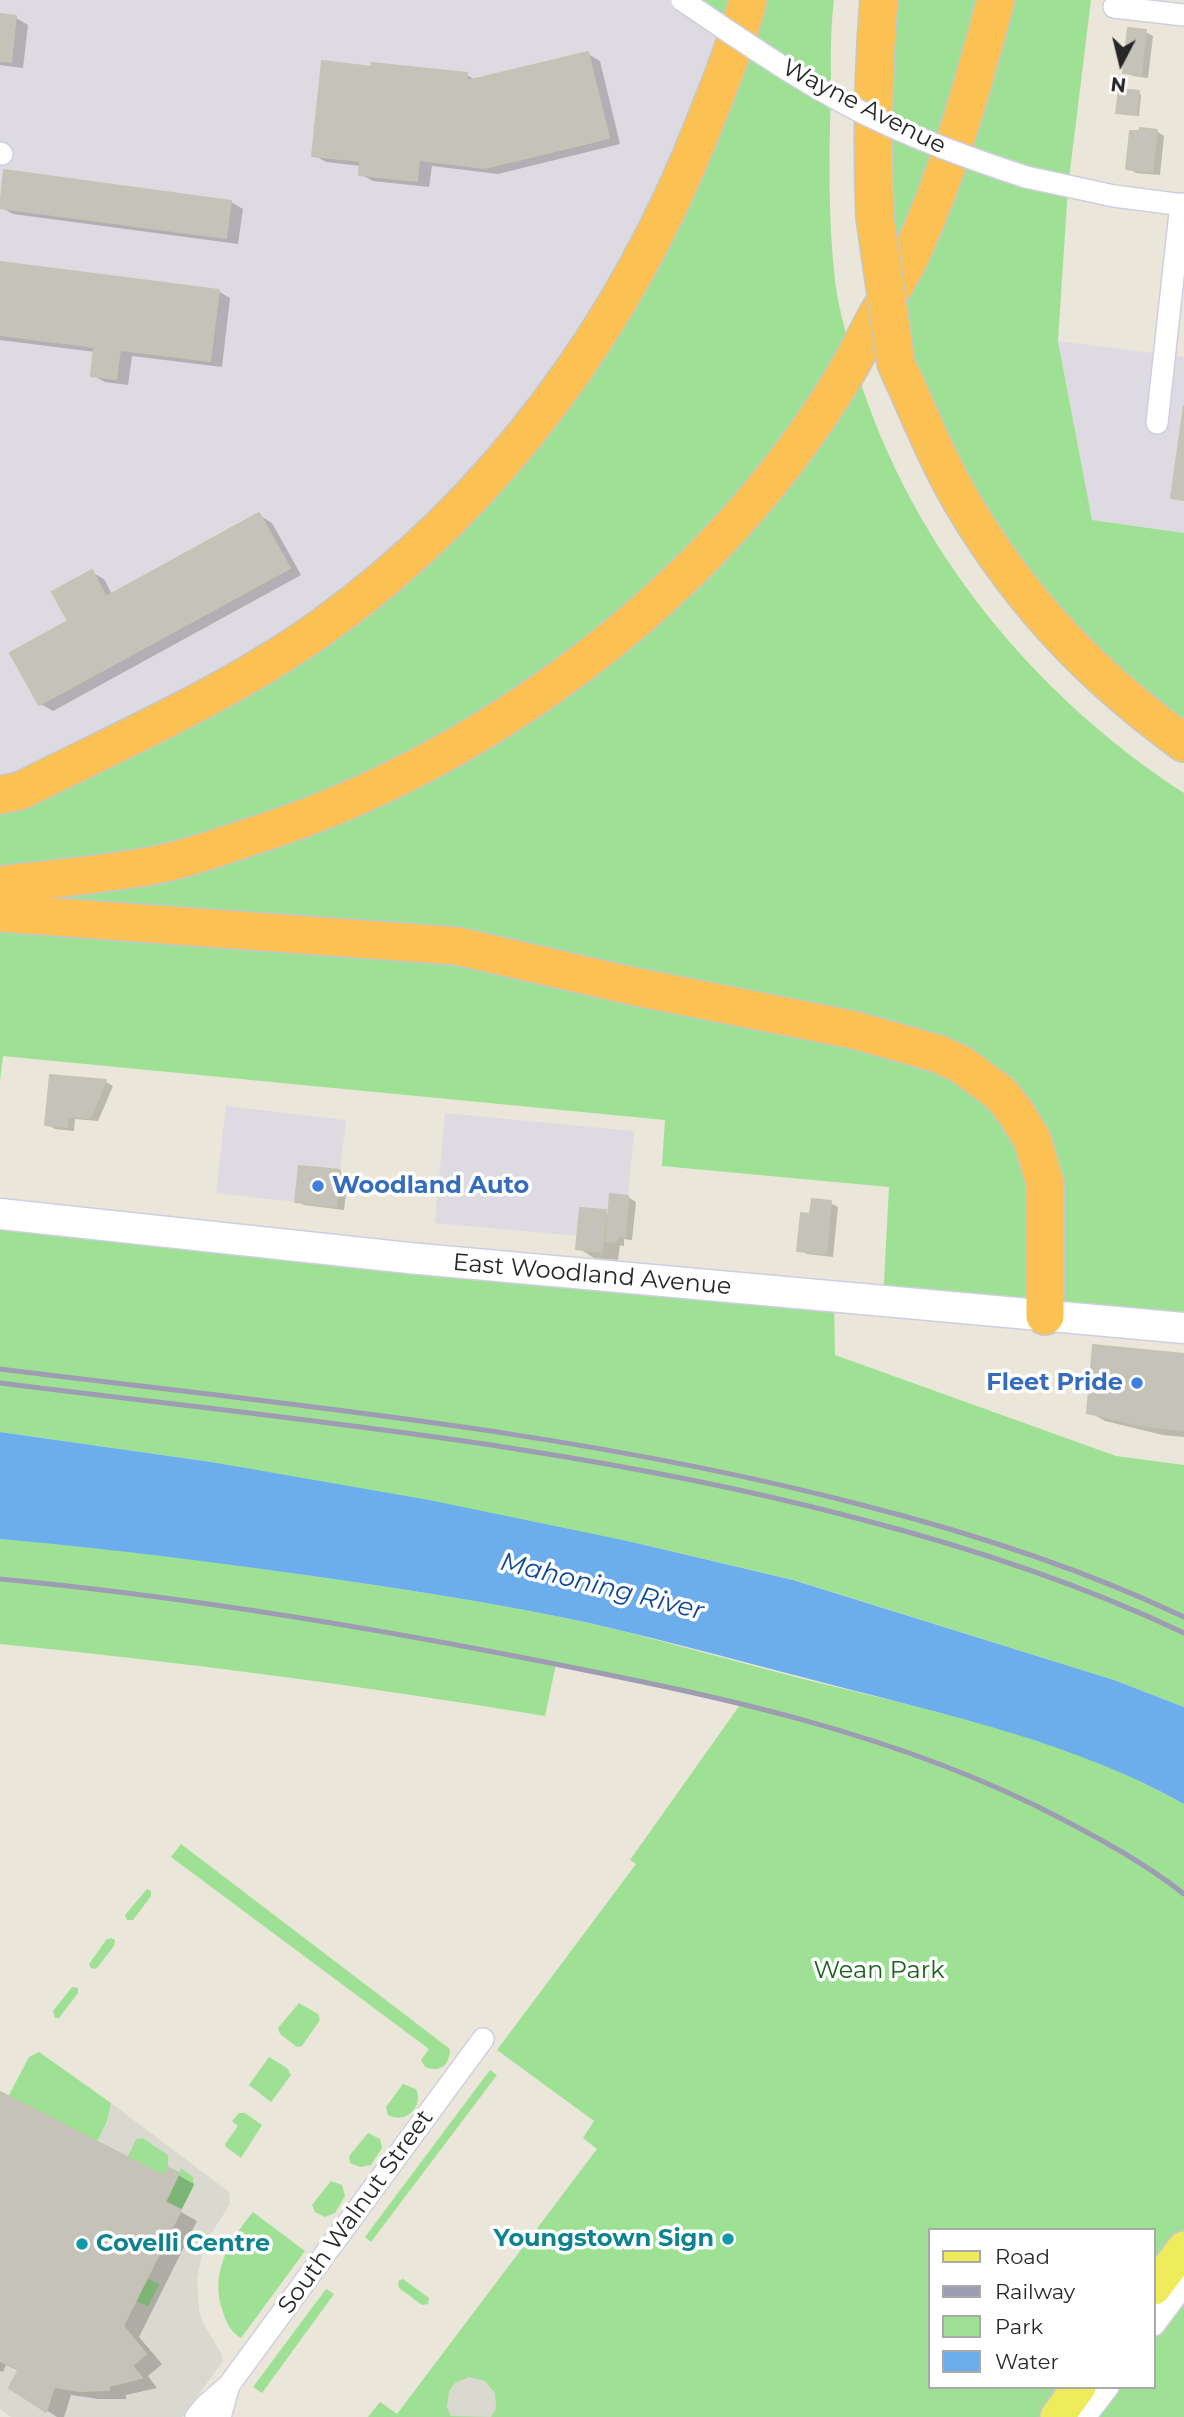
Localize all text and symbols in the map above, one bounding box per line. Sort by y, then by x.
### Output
north arrow [1086,28,1156,98]
street label: Wayne Avenue [777,53,951,161]
text: N [1109,72,1127,97]
place label: Woodland Auto [332,1172,529,1200]
marker: Woodland Auto [310,1178,326,1194]
street label: East Woodland Avenue [452,1248,732,1302]
place label: Fleet Pride [986,1369,1123,1397]
marker: Fleet Pride [1129,1375,1145,1391]
water label: Mahoning River [497,1547,707,1627]
park label: Wean Park [814,1957,944,1985]
street label: South Walnut Street [272,2104,440,2320]
place label: Youngstown Sign [494,2225,714,2253]
legend [928,2228,1156,2389]
place label: Covelli Centre [96,2230,270,2258]
marker: Youngstown Sign [720,2231,736,2247]
marker: Covelli Centre [74,2236,90,2252]
text: Road [995,2244,1050,2269]
text: Railway [995,2279,1075,2304]
text: Park [995,2314,1043,2339]
text: Water [995,2349,1059,2374]

